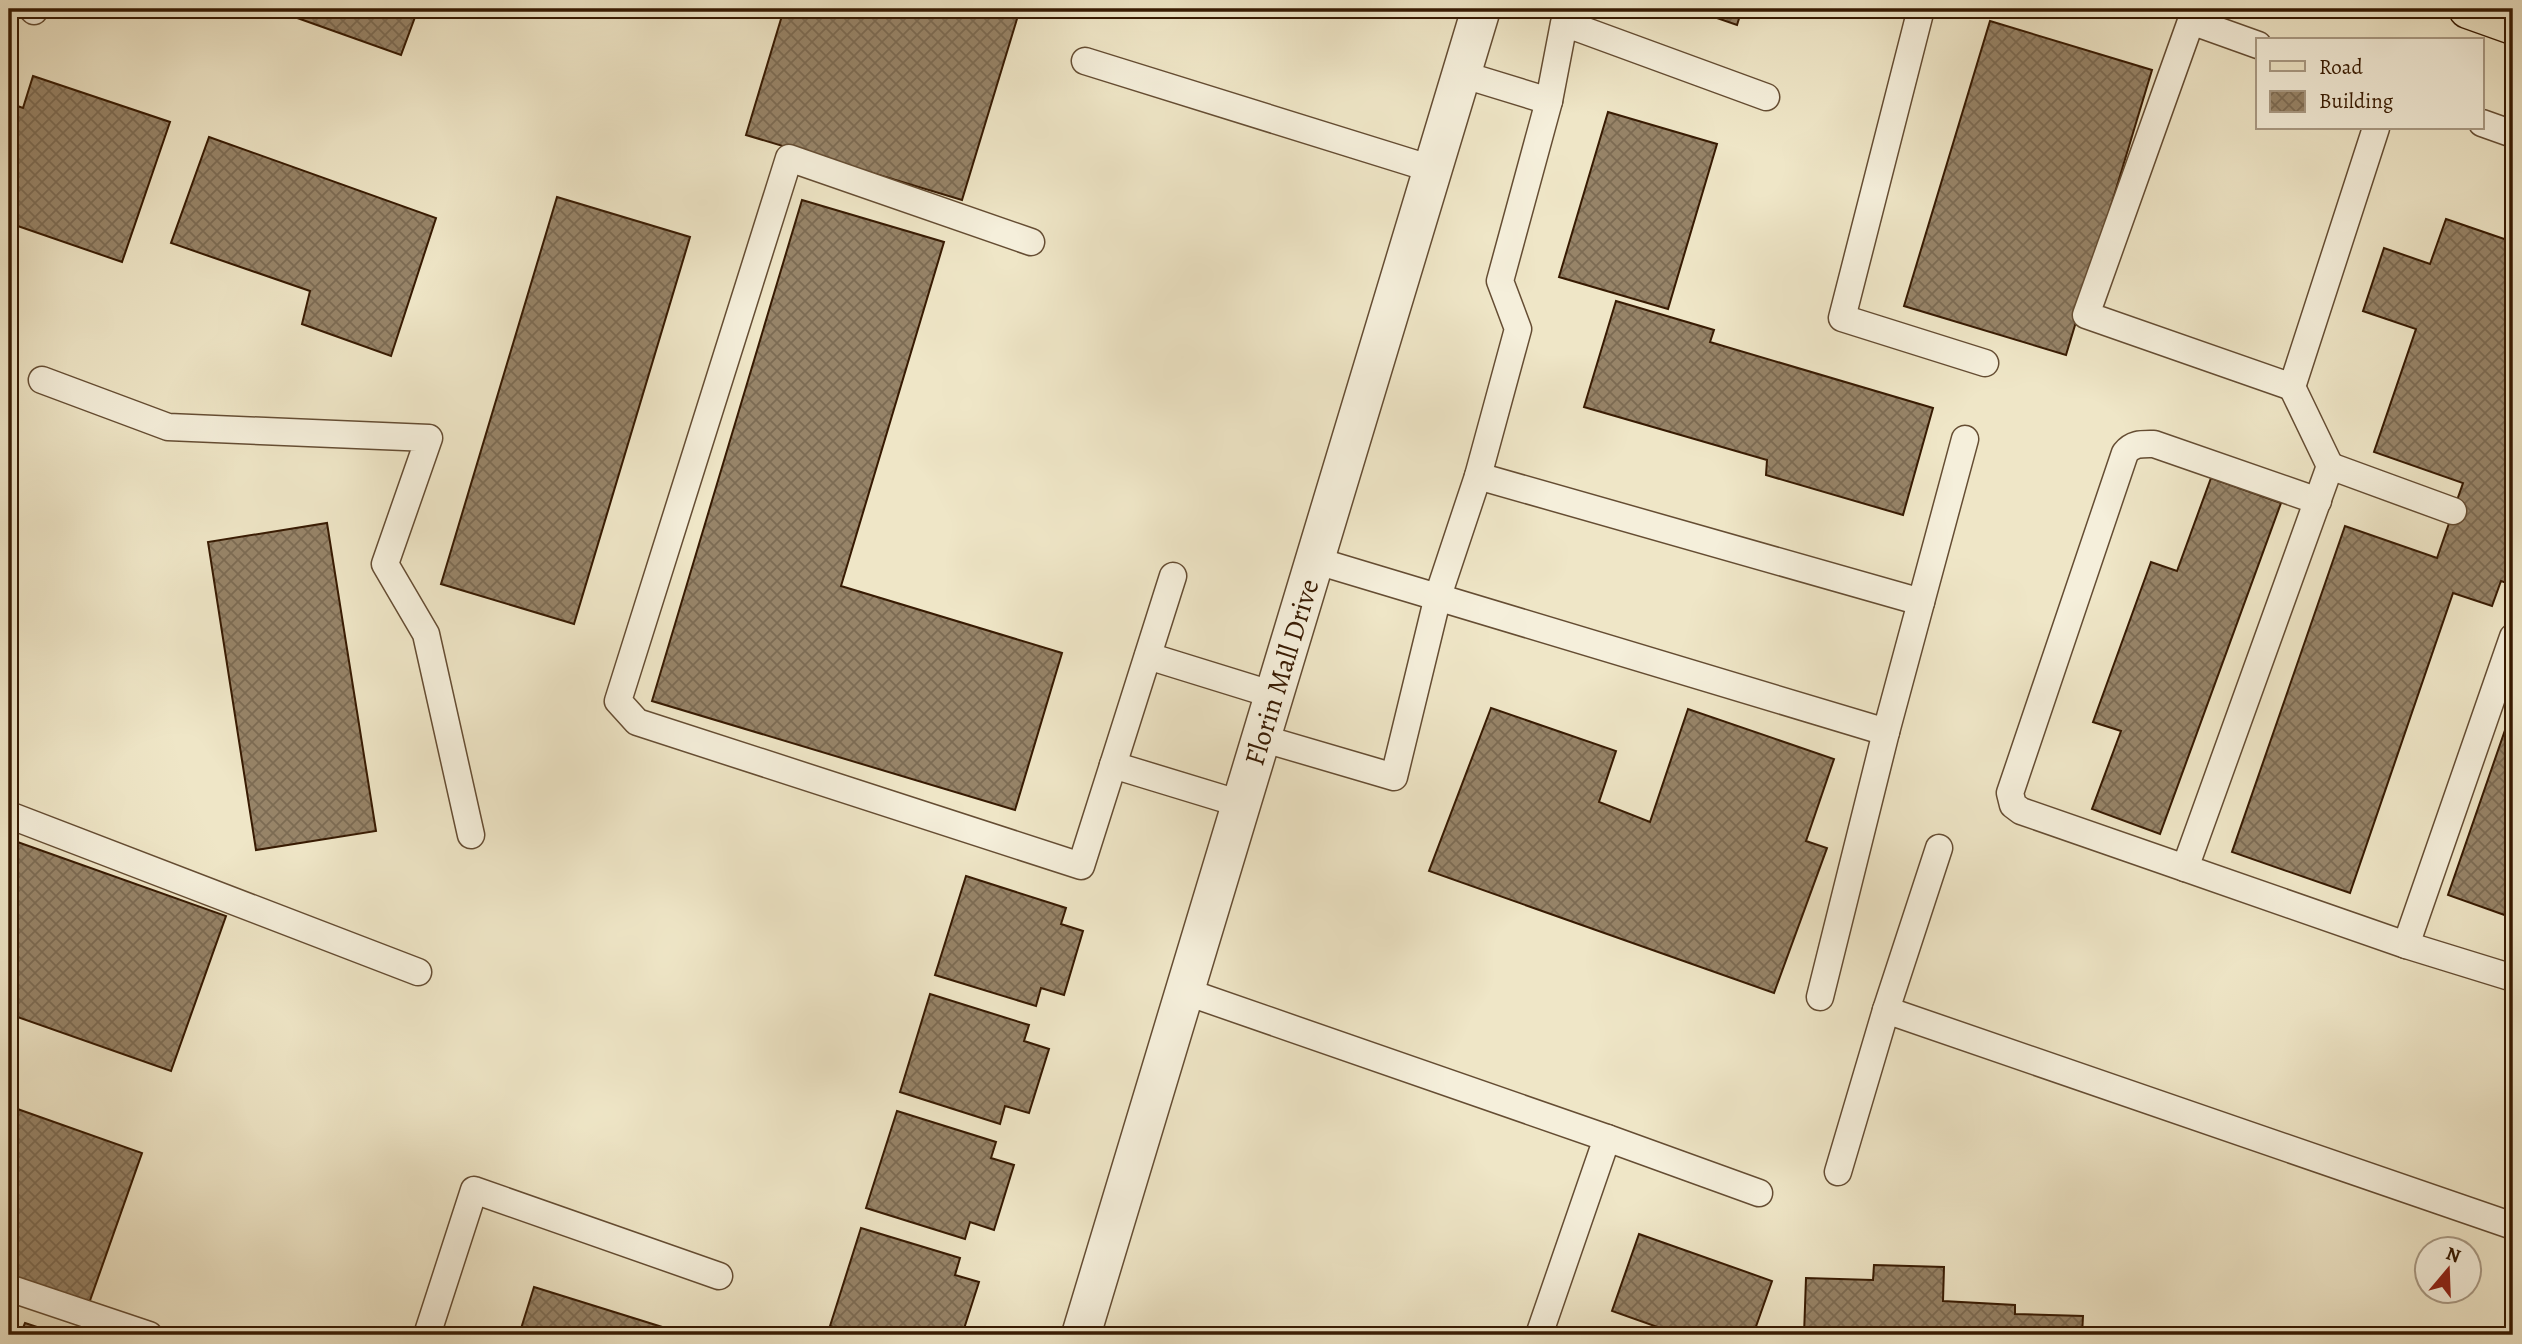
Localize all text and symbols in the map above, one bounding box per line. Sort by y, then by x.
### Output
legend [2256,38,2484,130]
text: Road [2319,53,2363,81]
text: Building [2319,87,2394,115]
street label: Florin Mall Drive [1236,574,1328,770]
north arrow [2414,1236,2484,1306]
text: N [2442,1240,2464,1269]

